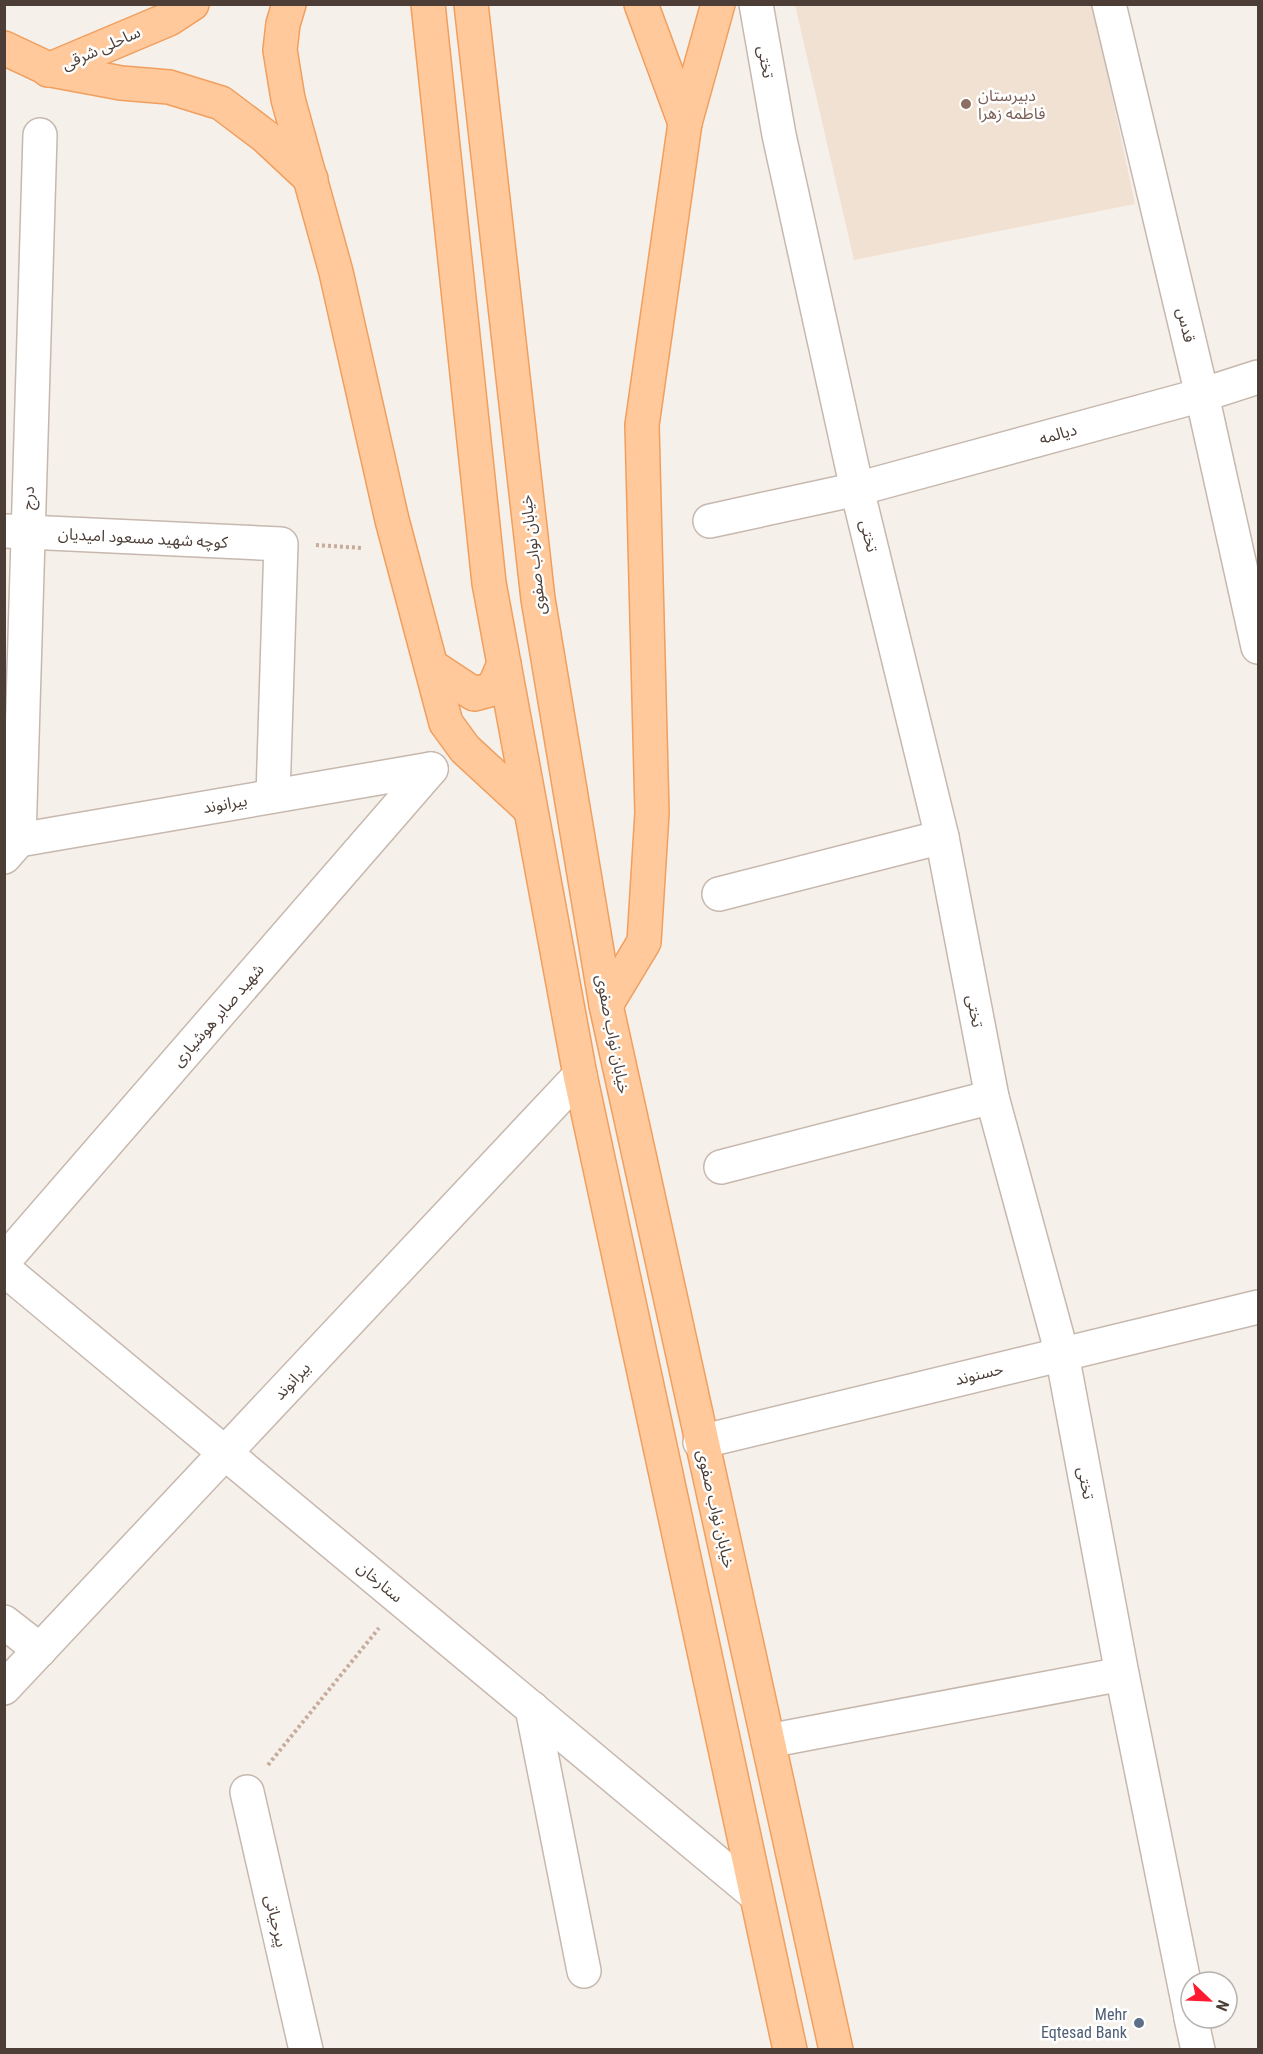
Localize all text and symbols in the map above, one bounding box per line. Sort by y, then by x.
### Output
street label: ساحلی شرقی [59,22,143,74]
street label: تختی [754,44,778,80]
place label: دبیرستان فاطمه زهرا [978,86,1046,123]
marker: دبیرستان فاطمه زهرا [959,97,973,111]
street label: قدس [1173,306,1199,344]
street label: دیالمه [1037,420,1079,448]
street label: درج [18,486,41,510]
street label: خیابان نواب صفوی [516,494,550,616]
street label: تختی [856,518,882,554]
street label: کوچه شهید مسعود امیدیان [58,524,229,553]
street label: بیرانوند [201,791,249,817]
street label: شهید صابر هوشیاری [168,960,268,1070]
street label: خیابان نواب صفوی [592,973,634,1095]
street label: تختی [963,993,988,1029]
street label: بیرانوند [270,1358,314,1404]
street label: حسنوند [953,1359,1005,1389]
street label: خیابان نواب صفوی [693,1448,739,1570]
street label: تختی [1074,1465,1099,1501]
street label: ستارخان [353,1558,407,1606]
street label: پیرحیاتی [260,1893,291,1949]
north arrow [1179,1970,1239,2030]
text: N [1212,1997,1233,2014]
place label: Mehr Eqtesad Bank [1041,2005,1128,2042]
marker: Mehr Eqtesad Bank [1132,2016,1146,2030]

